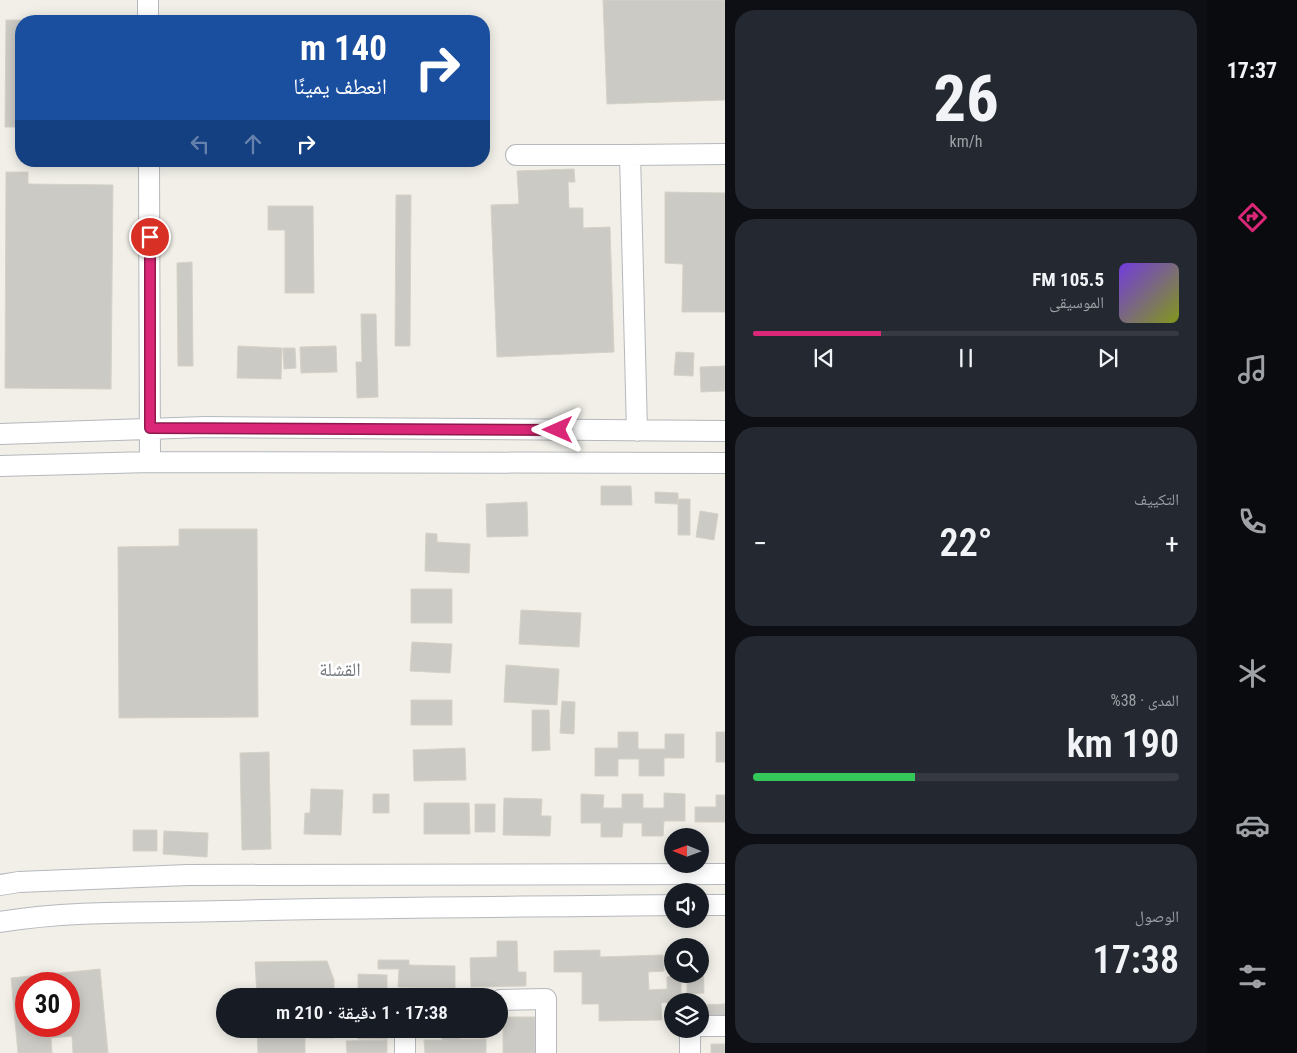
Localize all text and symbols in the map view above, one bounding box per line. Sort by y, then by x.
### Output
text: 140 m [300,28,387,69]
icon: right [405,35,470,100]
text: 17:37 [1227,58,1277,83]
text: 26 [933,61,999,137]
text: انعطف يمينًا [293,74,387,99]
icon: left [186,130,214,158]
icon: ahead [239,130,267,158]
icon: right [292,130,320,158]
text: km/h [950,132,982,151]
icon: directions [1235,200,1270,235]
pin [129,216,171,258]
icon: arrive [136,223,164,251]
text: 105.5 FM [1032,268,1104,291]
text: الموسيقى [1049,293,1104,312]
icon: previous [810,344,838,372]
icon: pause [952,344,980,372]
icon: next [1094,344,1122,372]
icon: music [1235,352,1270,387]
position arrow [531,403,583,455]
text: التكييف [1134,490,1179,509]
icon: phone [1235,504,1270,539]
text: 22° [940,521,992,565]
text: − [753,527,767,560]
text: + [1165,527,1179,560]
icon: climate [1235,656,1270,691]
district label: القشلة [319,658,361,681]
text: المدى · 38% [1111,691,1179,710]
text: 190 km [1067,722,1179,766]
icon: car [1235,808,1270,843]
north arrow [664,828,709,872]
map controls [664,828,709,1038]
button: sound [664,883,709,928]
text: الوصول [1135,907,1179,926]
button: search [664,938,709,983]
text: 17:38 [1093,938,1179,982]
icon: filters [1235,959,1270,994]
speed limit sign: 30 [15,972,80,1037]
button: layers [664,993,709,1038]
text: 17:38 · 1 دقيقة · 210 m [276,1001,448,1024]

